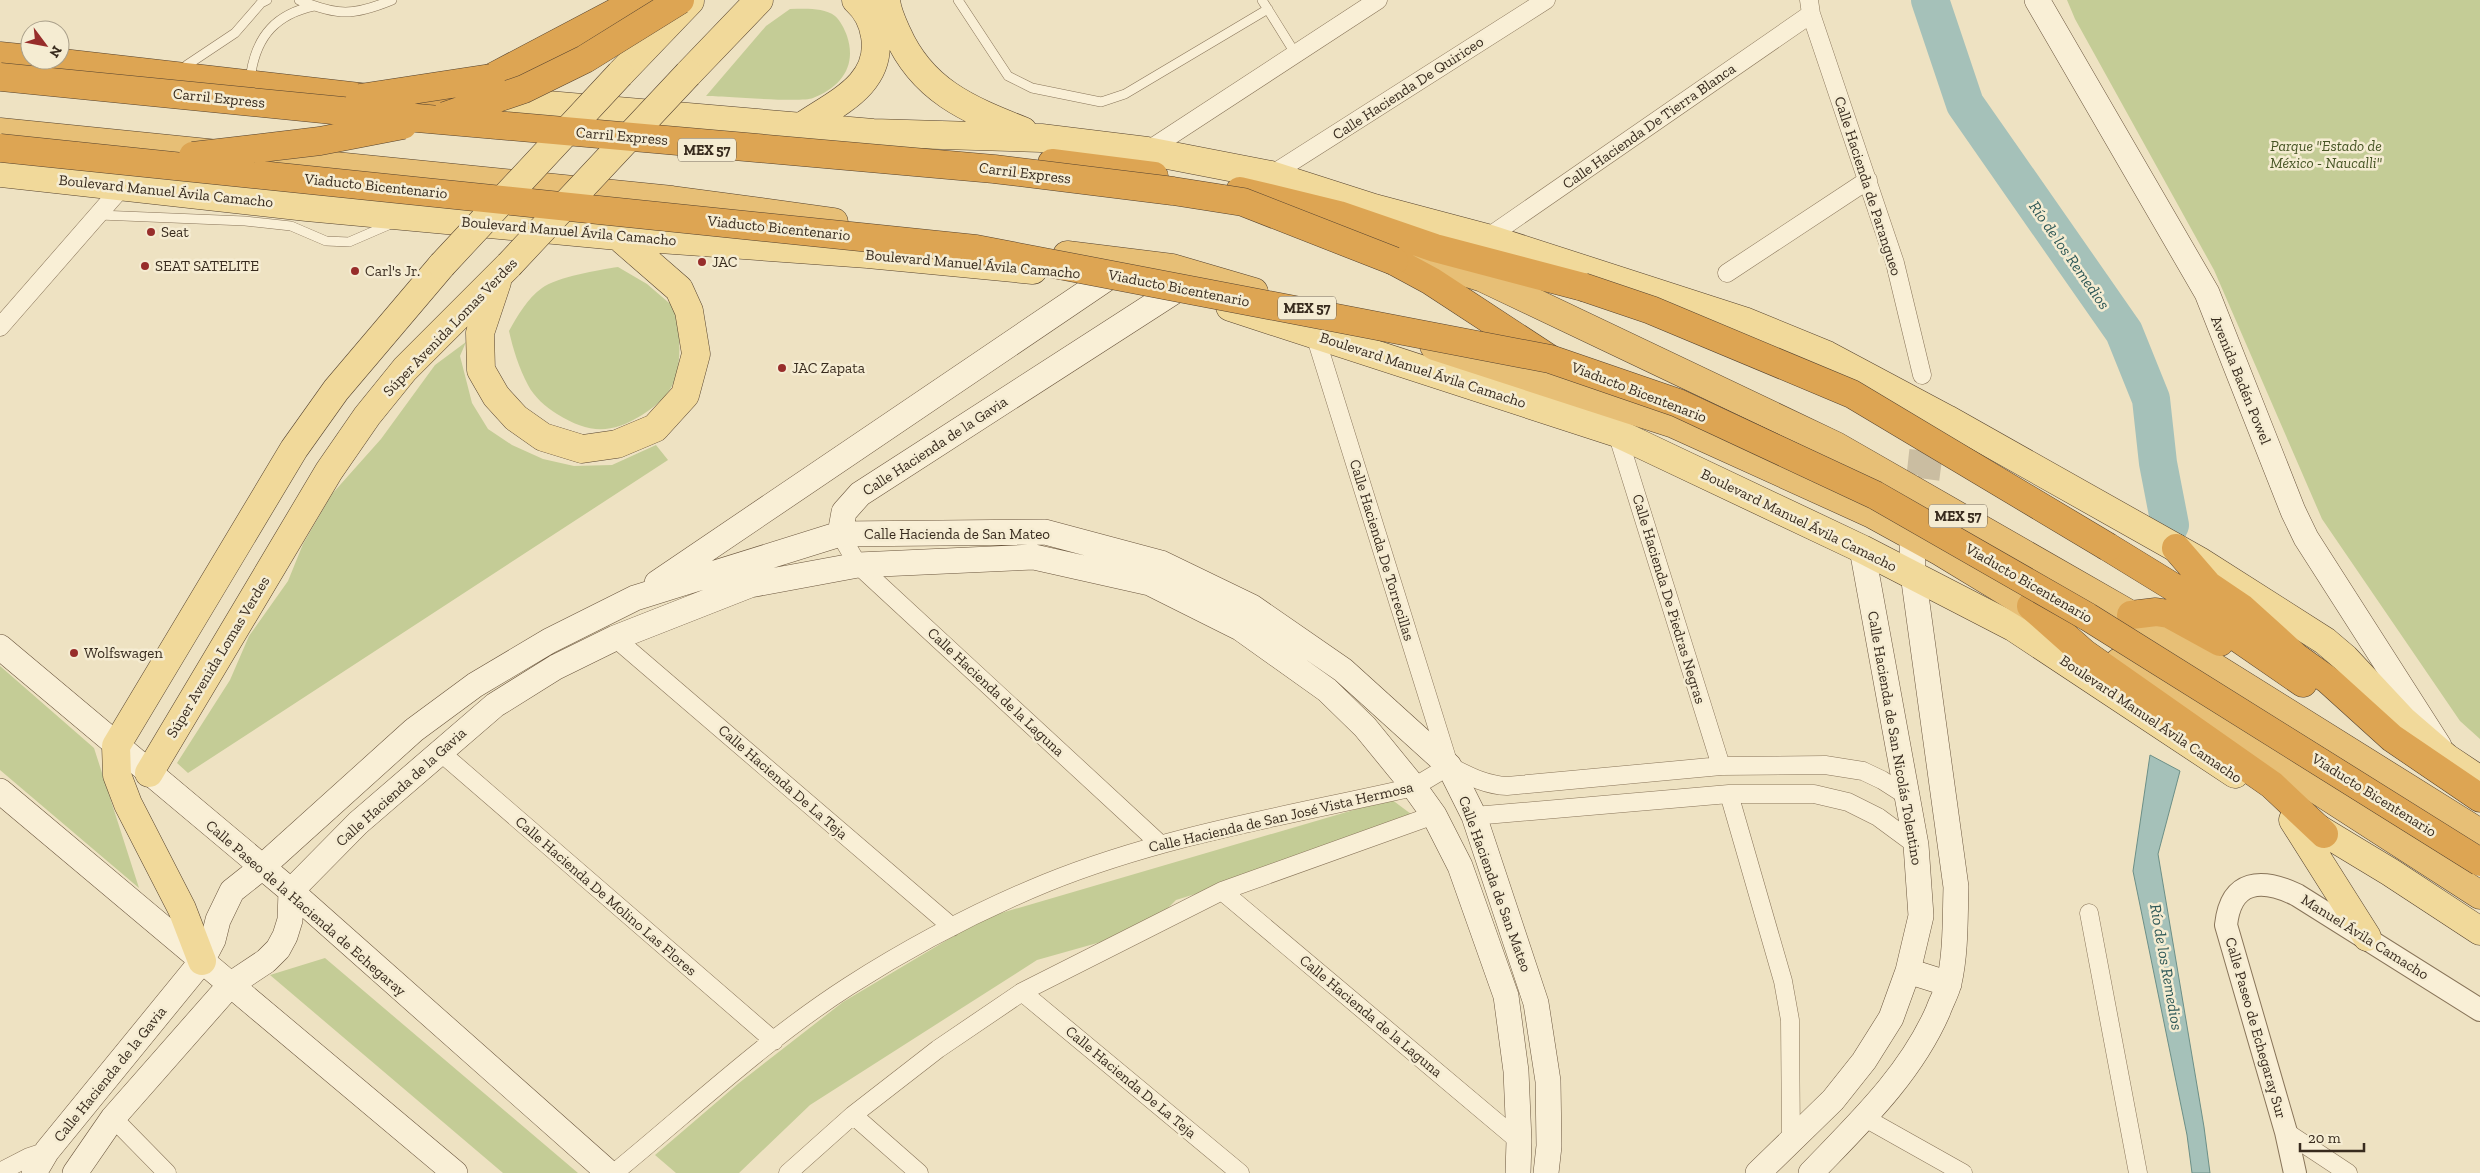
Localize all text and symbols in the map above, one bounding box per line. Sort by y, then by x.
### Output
north arrow [20,20,70,70]
street label: Calle Hacienda De Quiriceo [1329,32,1487,144]
text: N [45,43,66,61]
street label: Calle Hacienda De Tierra Blanca [1559,59,1739,193]
street label: Carril Express [172,84,266,112]
street label: Calle Hacienda de Parangueo [1830,94,1906,278]
street label: Carril Express [575,123,669,149]
park label: Parque "Estado de México - Naucalli" [2270,137,2383,172]
road number: MEX 57 [678,138,736,162]
street label: Carril Express [978,158,1072,188]
street label: Viaducto Bicentenario [303,169,449,202]
street label: Boulevard Manuel Ávila Camacho [58,171,275,211]
water label: Río de los Remedios [2025,197,2114,313]
street label: Viaducto Bicentenario [706,211,852,244]
street label: Boulevard Manuel Ávila Camacho [461,213,678,249]
place label: Seat [161,223,189,241]
marker: Seat [145,226,157,238]
street label: Boulevard Manuel Ávila Camacho [865,246,1082,282]
place label: JAC [712,253,737,271]
street label: Súper Avenida Lomas Verdes [379,254,521,400]
marker: JAC [696,256,708,268]
place label: SEAT SATELITE [155,257,259,275]
marker: SEAT SATELITE [139,260,151,272]
place label: Carl's Jr. [365,262,420,280]
marker: Carl's Jr. [349,265,361,277]
street label: Viaducto Bicentenario [1106,265,1251,311]
road number: MEX 57 [1278,296,1336,320]
street label: Avenida Badén Powel [2207,313,2275,447]
street label: Boulevard Manuel Ávila Camacho [1318,328,1529,412]
street label: Viaducto Bicentenario [1568,358,1710,426]
place label: JAC Zapata [792,359,865,377]
marker: JAC Zapata [776,362,788,374]
street label: Calle Hacienda de la Gavia [859,392,1011,500]
street label: Calle Hacienda De Torrecillas [1346,457,1418,643]
street label: Boulevard Manuel Ávila Camacho [1698,465,1900,576]
street label: Calle Hacienda De Piedras Negras [1628,492,1710,706]
road number: MEX 57 [1929,504,1987,528]
street label: Calle Hacienda de San Mateo [864,525,1050,543]
street label: Viaducto Bicentenario [1961,539,2096,627]
street label: Súper Avenida Lomas Verdes [163,573,273,741]
street label: Calle Hacienda de San Nicolás Tolentino [1864,610,1926,867]
street label: Calle Hacienda de la Laguna [924,624,1068,760]
place label: Wolfswagen [84,644,163,662]
marker: Wolfswagen [68,647,80,659]
street label: Boulevard Manuel Ávila Camacho [2057,651,2246,787]
street label: Calle Hacienda De La Teja [715,721,851,843]
street label: Calle Hacienda de la Gavia [332,724,470,850]
street label: Viaducto Bicentenario [2307,749,2440,841]
street label: Calle Hacienda de San José Vista Hermosa [1147,778,1415,856]
street label: Calle Hacienda de San Mateo [1455,794,1535,975]
street label: Calle Hacienda De Molino Las Flores [512,812,700,980]
street label: Calle Paseo de la Hacienda de Echegaray [202,816,410,1000]
street label: Manuel Ávila Camacho [2298,890,2432,984]
water label: Río de los Remedios [2146,902,2187,1032]
street label: Calle Paseo de Echegaray Sur [2221,935,2291,1121]
street label: Calle Hacienda de la Laguna [1296,951,1446,1081]
street label: Calle Hacienda de la Gavia [50,1003,170,1145]
street label: Calle Hacienda De La Teja [1062,1022,1200,1142]
scale bar [2300,1120,2364,1152]
text: 20 m [2308,1129,2341,1147]

